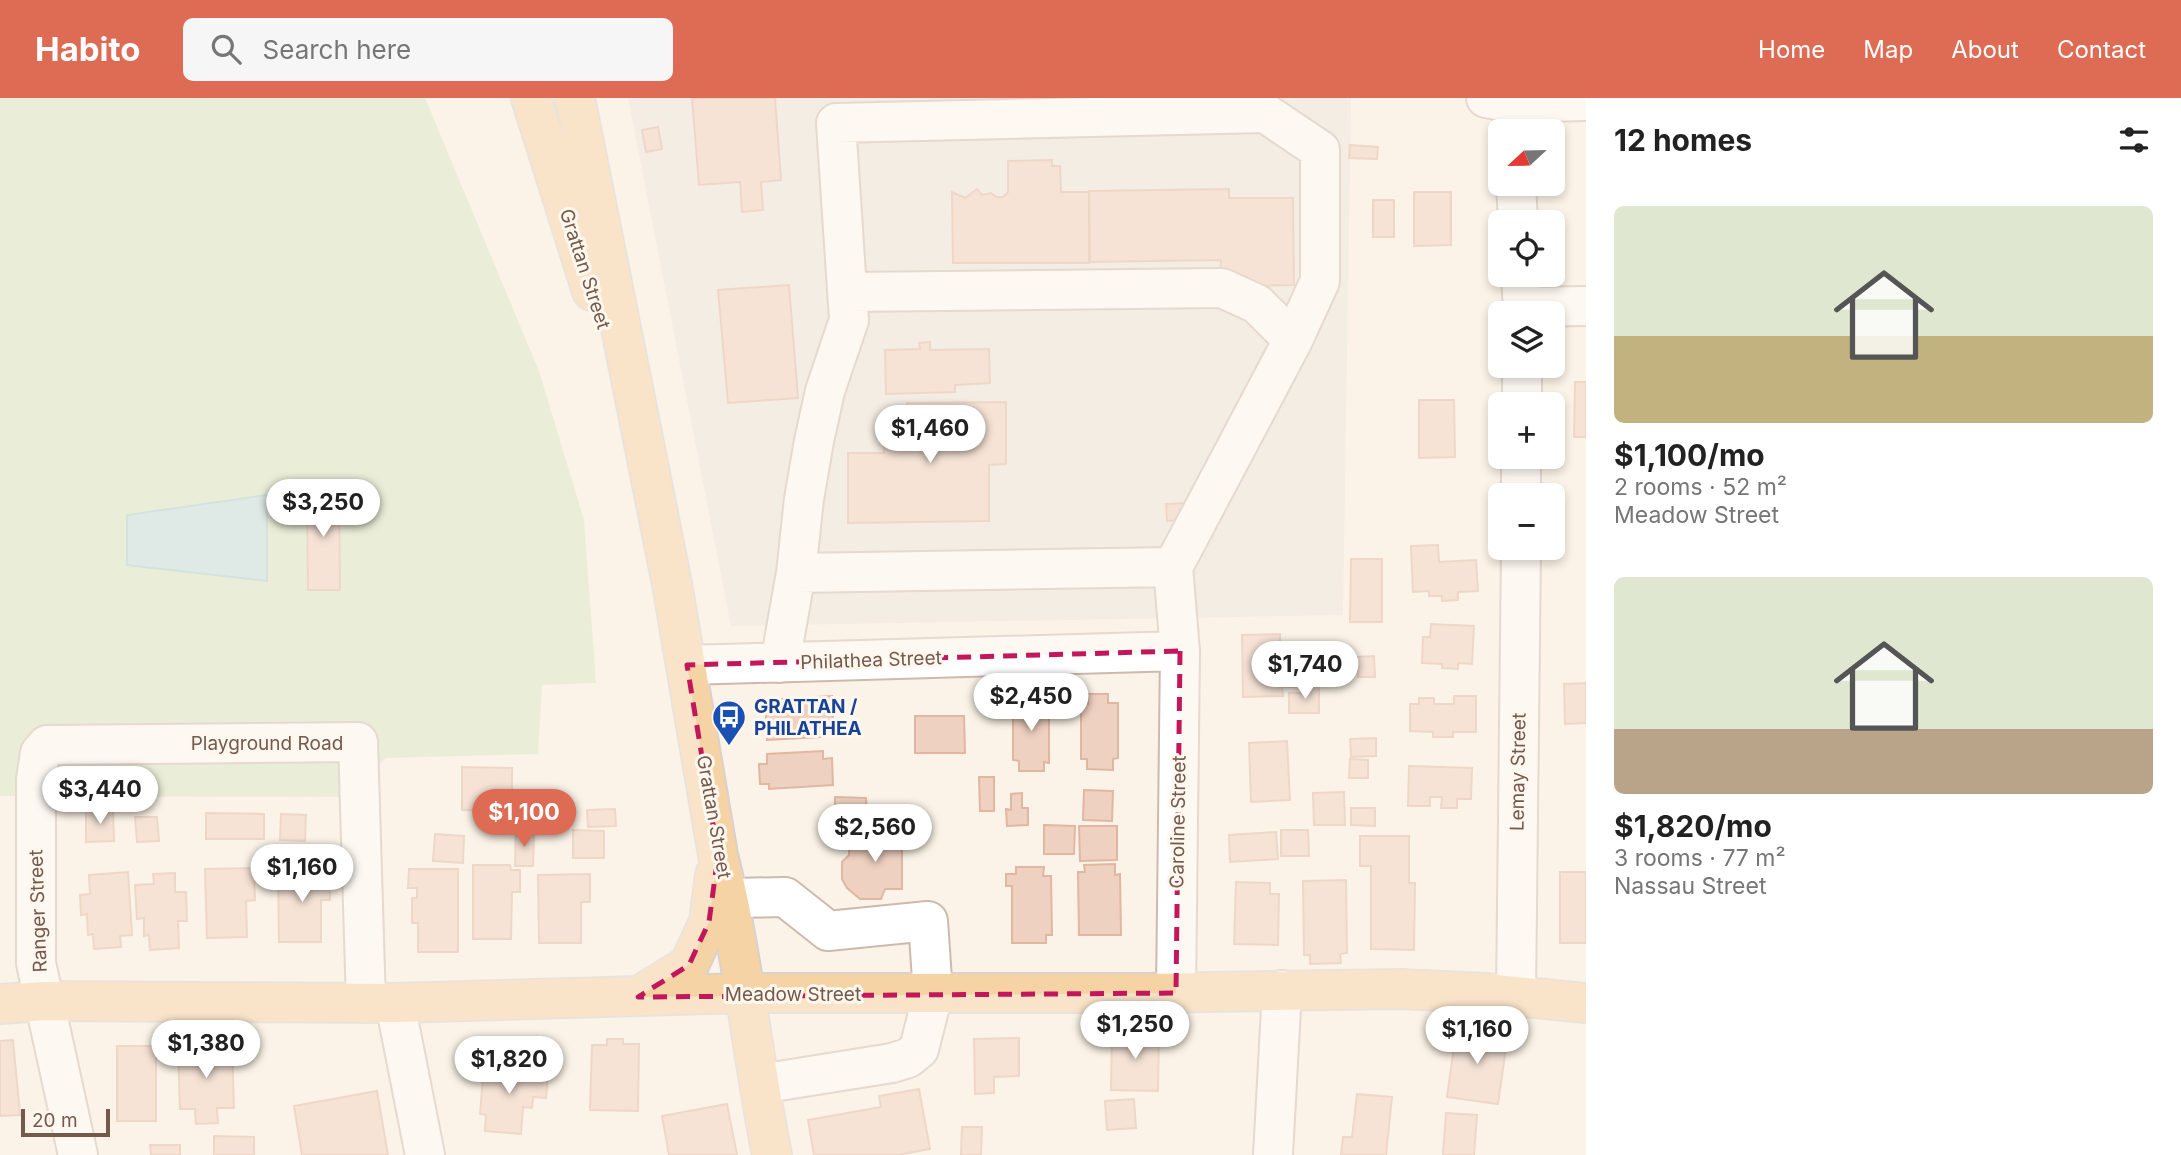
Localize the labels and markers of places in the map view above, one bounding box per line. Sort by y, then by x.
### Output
pin: $1,460 [873,406,987,465]
pin: $3,250 [266,480,380,539]
pin: $1,740 [1248,642,1362,701]
pin: $2,450 [974,674,1088,733]
place label: GRATTAN / PHILATHEA [754,695,862,740]
bus stop icon: GRATTAN / PHILATHEA [710,698,748,747]
pin: $3,440 [43,766,157,826]
pin: $1,100 [467,790,581,849]
pin: $2,560 [818,804,932,864]
pin: $1,160 [245,844,359,904]
pin: $1,250 [1078,1002,1192,1061]
pin: $1,160 [1420,1006,1534,1066]
pin: $1,380 [149,1020,263,1080]
pin: $1,820 [452,1037,566,1096]

